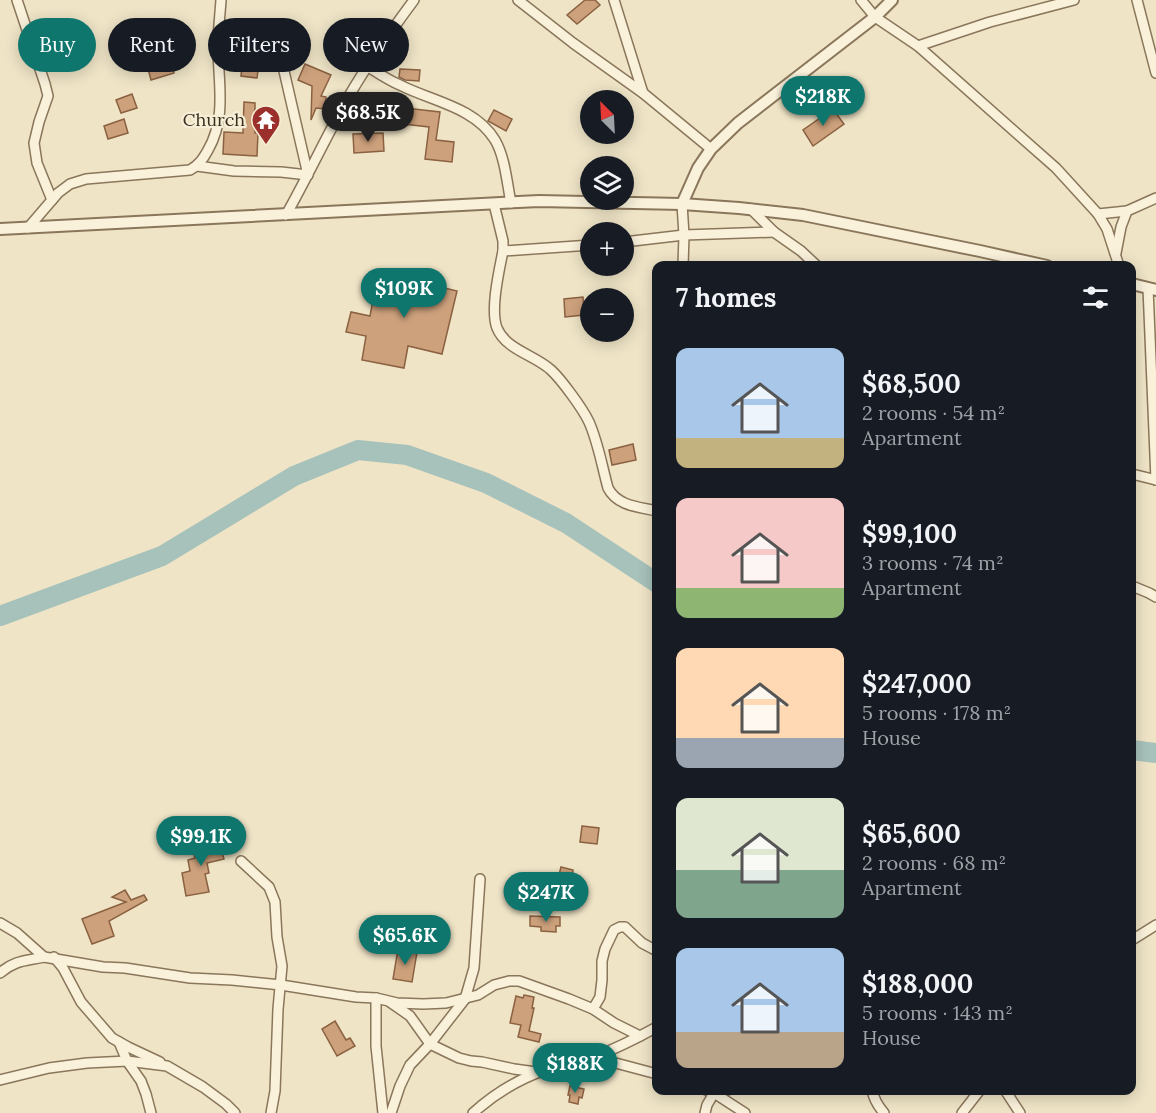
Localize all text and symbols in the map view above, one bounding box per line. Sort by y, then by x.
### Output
chip: Buy [18,18,96,72]
chip: Rent [108,18,196,72]
chip: Filters [208,18,311,72]
chip: New [323,18,409,72]
pin: $218K [781,76,865,127]
text: $218K [795,83,851,108]
north arrow [580,90,634,144]
map controls [580,90,634,342]
pin: $68.5K [319,92,417,143]
text: $68.5K [336,99,400,124]
temple icon: Church [250,104,282,146]
place label: Church [183,108,245,131]
button: layers [580,156,634,210]
button: + [580,222,634,276]
pin: $109K [362,268,446,319]
text: $109K [375,275,433,300]
text: 7 homes [676,281,776,314]
icon: filters [1079,281,1112,314]
button: − [580,288,634,342]
text: $68,500 [862,367,961,400]
icon: home [724,372,796,444]
text: 2 rooms · 54 m² [862,400,1005,425]
text: Apartment [862,425,962,450]
text: $99,100 [862,517,957,550]
icon: home [724,522,796,594]
text: 3 rooms · 74 m² [862,550,1004,575]
text: Apartment [862,575,962,600]
text: $247,000 [862,667,972,700]
icon: home [724,672,796,744]
text: 5 rooms · 178 m² [862,700,1011,725]
text: House [862,725,921,750]
pin: $99.1K [152,816,250,867]
text: $65,600 [862,817,961,850]
icon: home [724,822,796,894]
text: $99.1K [170,823,232,848]
text: 2 rooms · 68 m² [862,850,1006,875]
pin: $247K [504,872,588,923]
text: Apartment [862,875,962,900]
text: $247K [518,879,574,904]
pin: $65.6K [356,915,454,966]
text: $65.6K [373,922,437,947]
text: $188,000 [862,967,973,1000]
icon: home [724,972,796,1044]
text: 5 rooms · 143 m² [862,1000,1013,1025]
text: House [862,1025,921,1050]
pin: $188K [533,1043,617,1094]
text: $188K [547,1050,604,1075]

